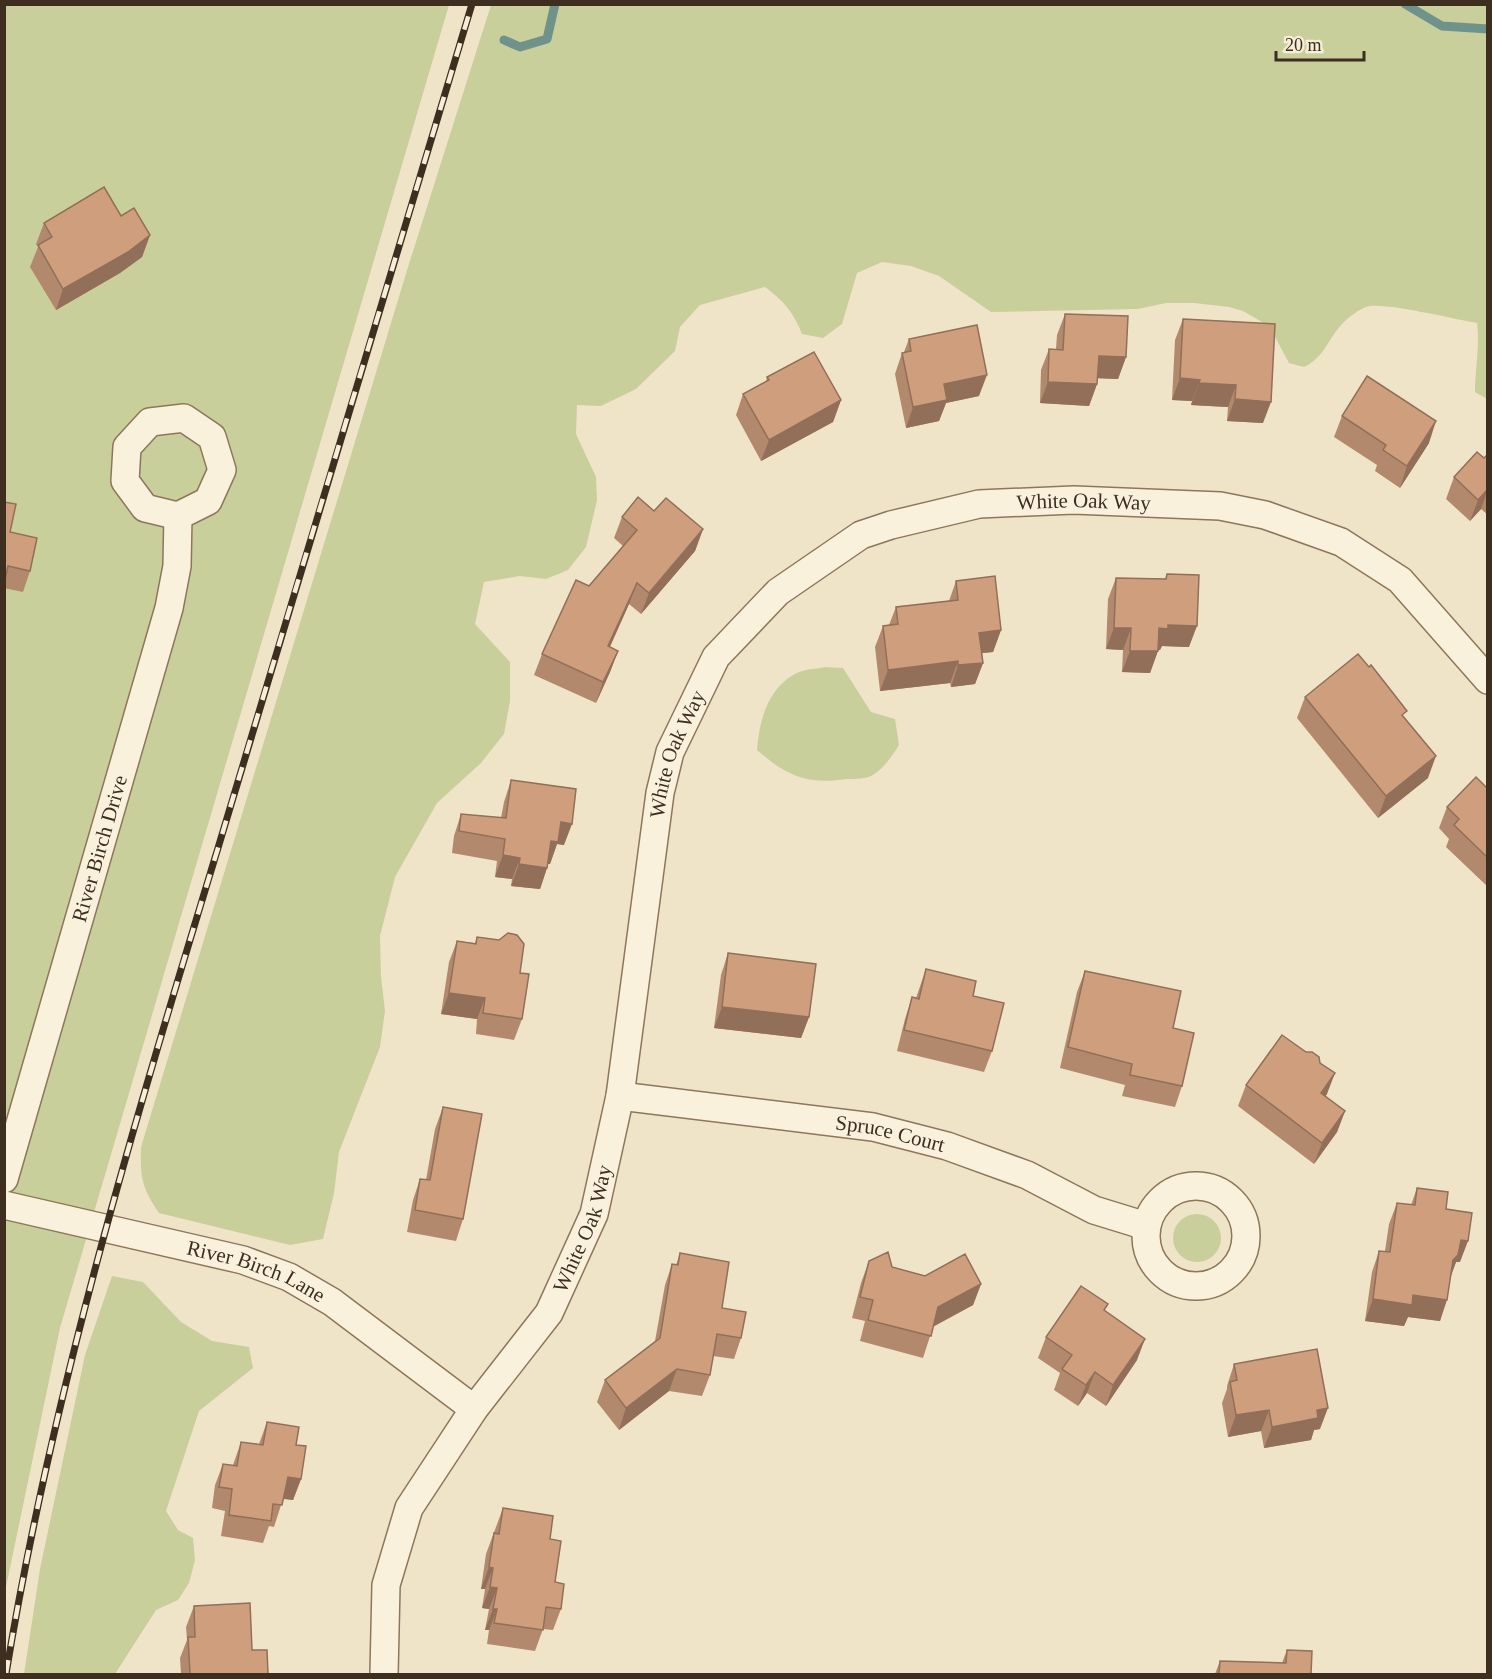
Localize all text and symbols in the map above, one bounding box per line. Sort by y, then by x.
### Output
scale bar [1276,24,1364,62]
text: 20 m [1285,35,1322,55]
street label: White Oak Way [1016,488,1152,515]
street label: White Oak Way [645,686,710,819]
street label: River Birch Drive [67,772,132,925]
street label: Spruce Court [834,1111,948,1157]
street label: White Oak Way [548,1162,617,1296]
street label: River Birch Lane [185,1235,329,1307]

